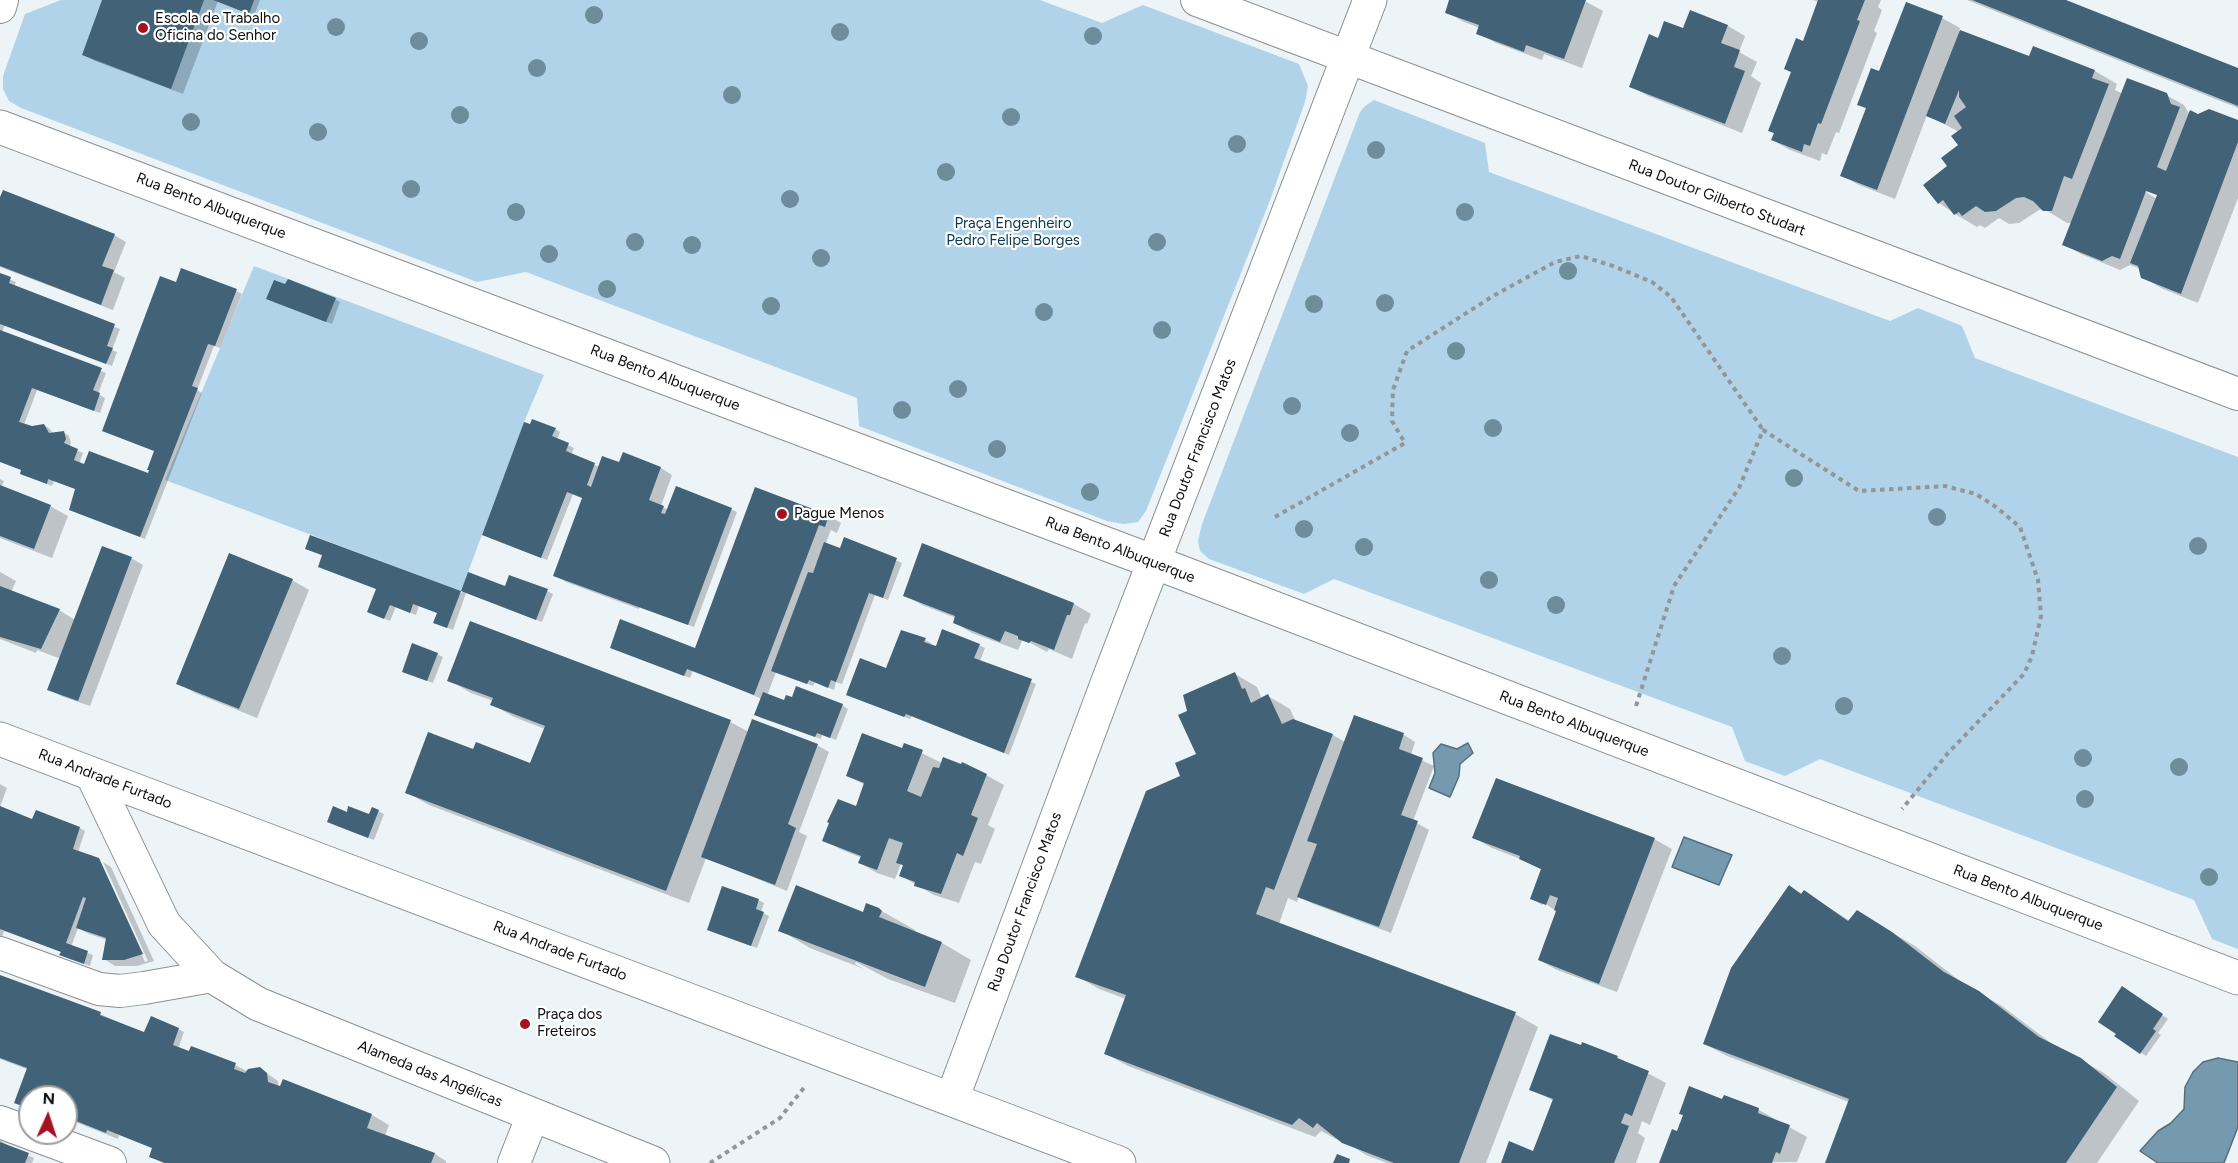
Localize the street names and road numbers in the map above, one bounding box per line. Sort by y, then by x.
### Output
street label: Rua Doutor Gilberto Studart [1626,156,1808,240]
street label: Rua Bento Albuquerque [134,169,288,243]
street label: Rua Bento Albuquerque [588,341,742,415]
street label: Rua Doutor Francisco Matos [1156,356,1240,540]
street label: Rua Bento Albuquerque [1043,513,1197,587]
street label: Rua Bento Albuquerque [1497,687,1651,761]
street label: Rua Andrade Furtado [35,745,175,813]
street label: Rua Doutor Francisco Matos [984,810,1066,994]
street label: Rua Bento Albuquerque [1951,861,2105,935]
street label: Rua Andrade Furtado [490,917,630,985]
street label: Alameda das Angélicas [355,1037,505,1111]

